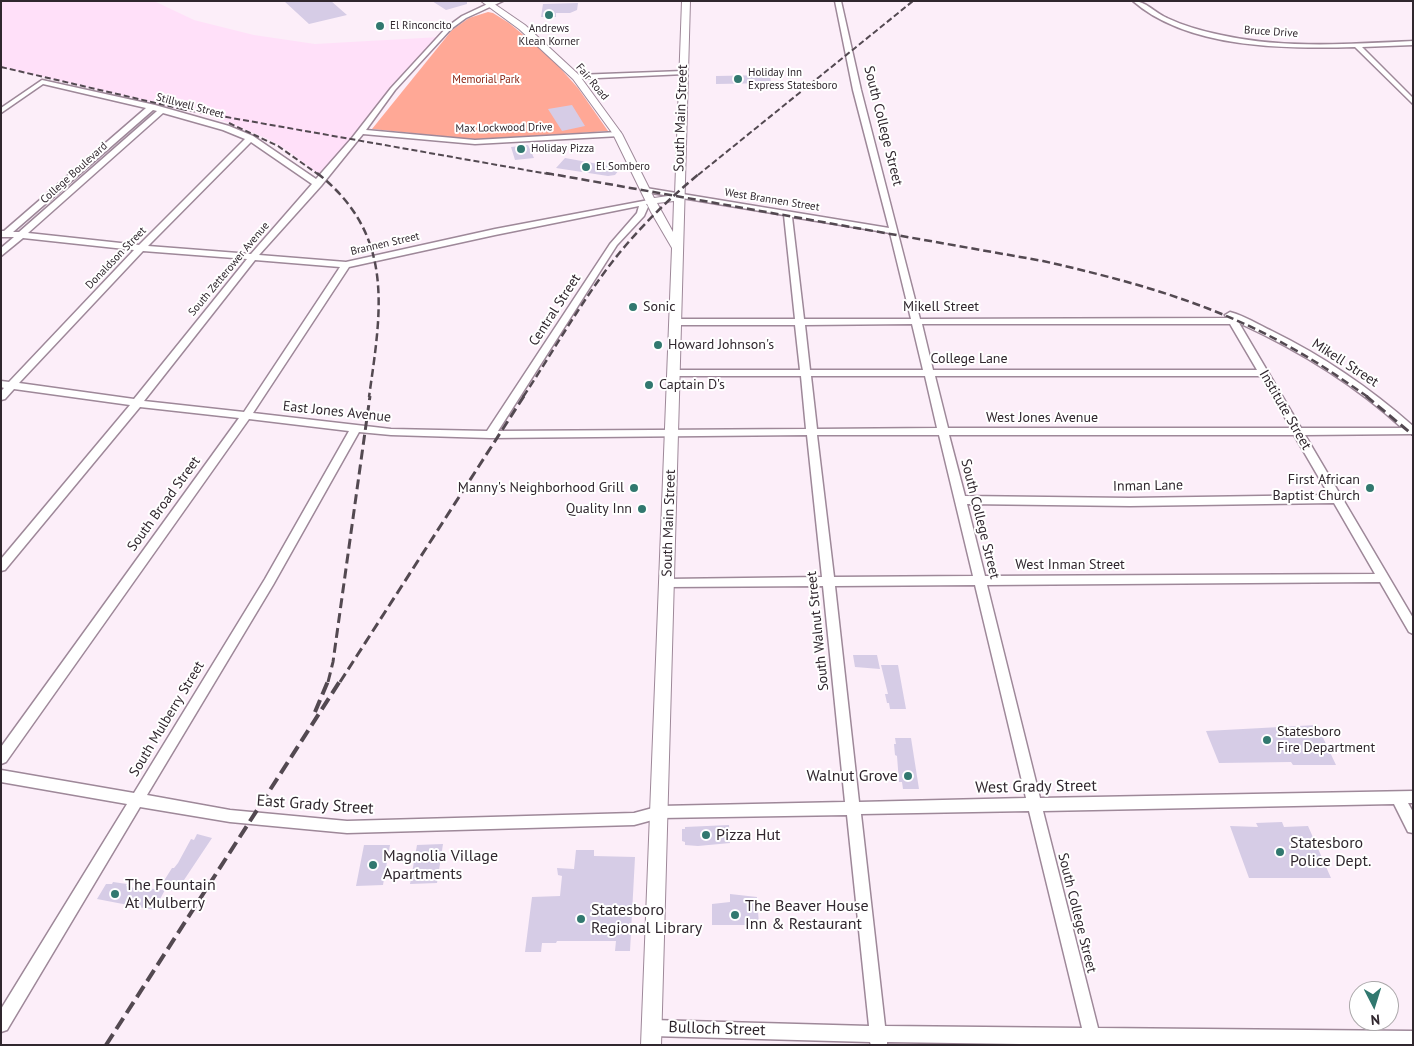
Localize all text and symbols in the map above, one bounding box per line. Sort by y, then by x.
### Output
marker: Andrews Klean Korner [543,9,555,21]
place label: El Rinconcito [390,19,452,33]
marker: El Rinconcito [374,20,386,32]
place label: Andrews Klean Korner [518,22,580,48]
street label: Bruce Drive [1244,24,1298,40]
street label: Fair Road [573,61,611,103]
street label: South Main Street [671,64,691,172]
street label: South College Street [860,64,906,188]
place label: Holiday Inn Express Statesboro [748,66,837,92]
park label: Memorial Park [452,73,520,87]
marker: Holiday Inn Express Statesboro [732,73,744,85]
street label: Stillwell Street [155,91,225,121]
street label: Max Lockwood Drive [455,121,553,135]
street label: College Boulevard [38,140,110,206]
place label: Holiday Pizza [531,142,594,156]
marker: Holiday Pizza [515,143,527,155]
place label: El Sombero [596,160,650,174]
marker: El Sombero [580,161,592,173]
street label: West Brannen Street [724,186,820,214]
street label: South Zetterower Avenue [186,219,272,319]
street label: Donaldson Street [83,224,149,292]
street label: Brannen Street [349,230,421,258]
street label: Central Street [526,271,584,349]
place label: Sonic [643,299,676,315]
street label: Mikell Street [903,299,979,315]
marker: Sonic [627,301,639,313]
street label: Mikell Street [1308,335,1382,391]
place label: Howard Johnson's [668,337,774,353]
marker: Howard Johnson's [652,339,664,351]
street label: College Lane [930,351,1008,367]
street label: Institute Street [1255,367,1315,453]
place label: Captain D's [659,377,725,393]
marker: Captain D's [643,379,655,391]
street label: East Jones Avenue [282,398,392,426]
street label: West Jones Avenue [986,410,1098,426]
street label: South Broad Street [124,453,204,555]
street label: South College Street [957,457,1003,581]
street label: South Main Street [659,469,679,577]
place label: First African Baptist Church [1273,472,1360,504]
street label: Inman Lane [1113,477,1183,495]
place label: Manny's Neighborhood Grill [458,480,624,496]
marker: Manny's Neighborhood Grill [628,482,640,494]
marker: First African Baptist Church [1364,482,1376,494]
place label: Quality Inn [566,501,632,517]
marker: Quality Inn [636,503,648,515]
street label: West Inman Street [1015,557,1125,573]
street label: South Walnut Street [803,570,833,692]
street label: South Mulberry Street [126,658,208,780]
place label: Statesboro Fire Department [1277,724,1375,756]
marker: Statesboro Fire Department [1261,734,1273,746]
place label: Walnut Grove [806,766,898,786]
marker: Walnut Grove [902,770,914,782]
street label: West Grady Street [975,776,1097,798]
street label: East Grady Street [256,791,374,819]
place label: Pizza Hut [716,825,781,845]
marker: Pizza Hut [700,829,712,841]
place label: Statesboro Police Dept. [1290,833,1372,871]
place label: Magnolia Village Apartments [383,846,498,884]
marker: Statesboro Police Dept. [1274,846,1286,858]
street label: South College Street [1054,851,1100,975]
marker: Magnolia Village Apartments [367,859,379,871]
place label: The Fountain At Mulberry [125,875,216,913]
marker: The Fountain At Mulberry [109,888,121,900]
place label: The Beaver House Inn & Restaurant [745,896,869,934]
place label: Statesboro Regional Library [591,900,702,938]
marker: The Beaver House Inn & Restaurant [729,909,741,921]
marker: Statesboro Regional Library [575,913,587,925]
north arrow [1349,981,1399,1031]
text: N [1370,1011,1381,1029]
street label: Bulloch Street [668,1018,766,1040]

